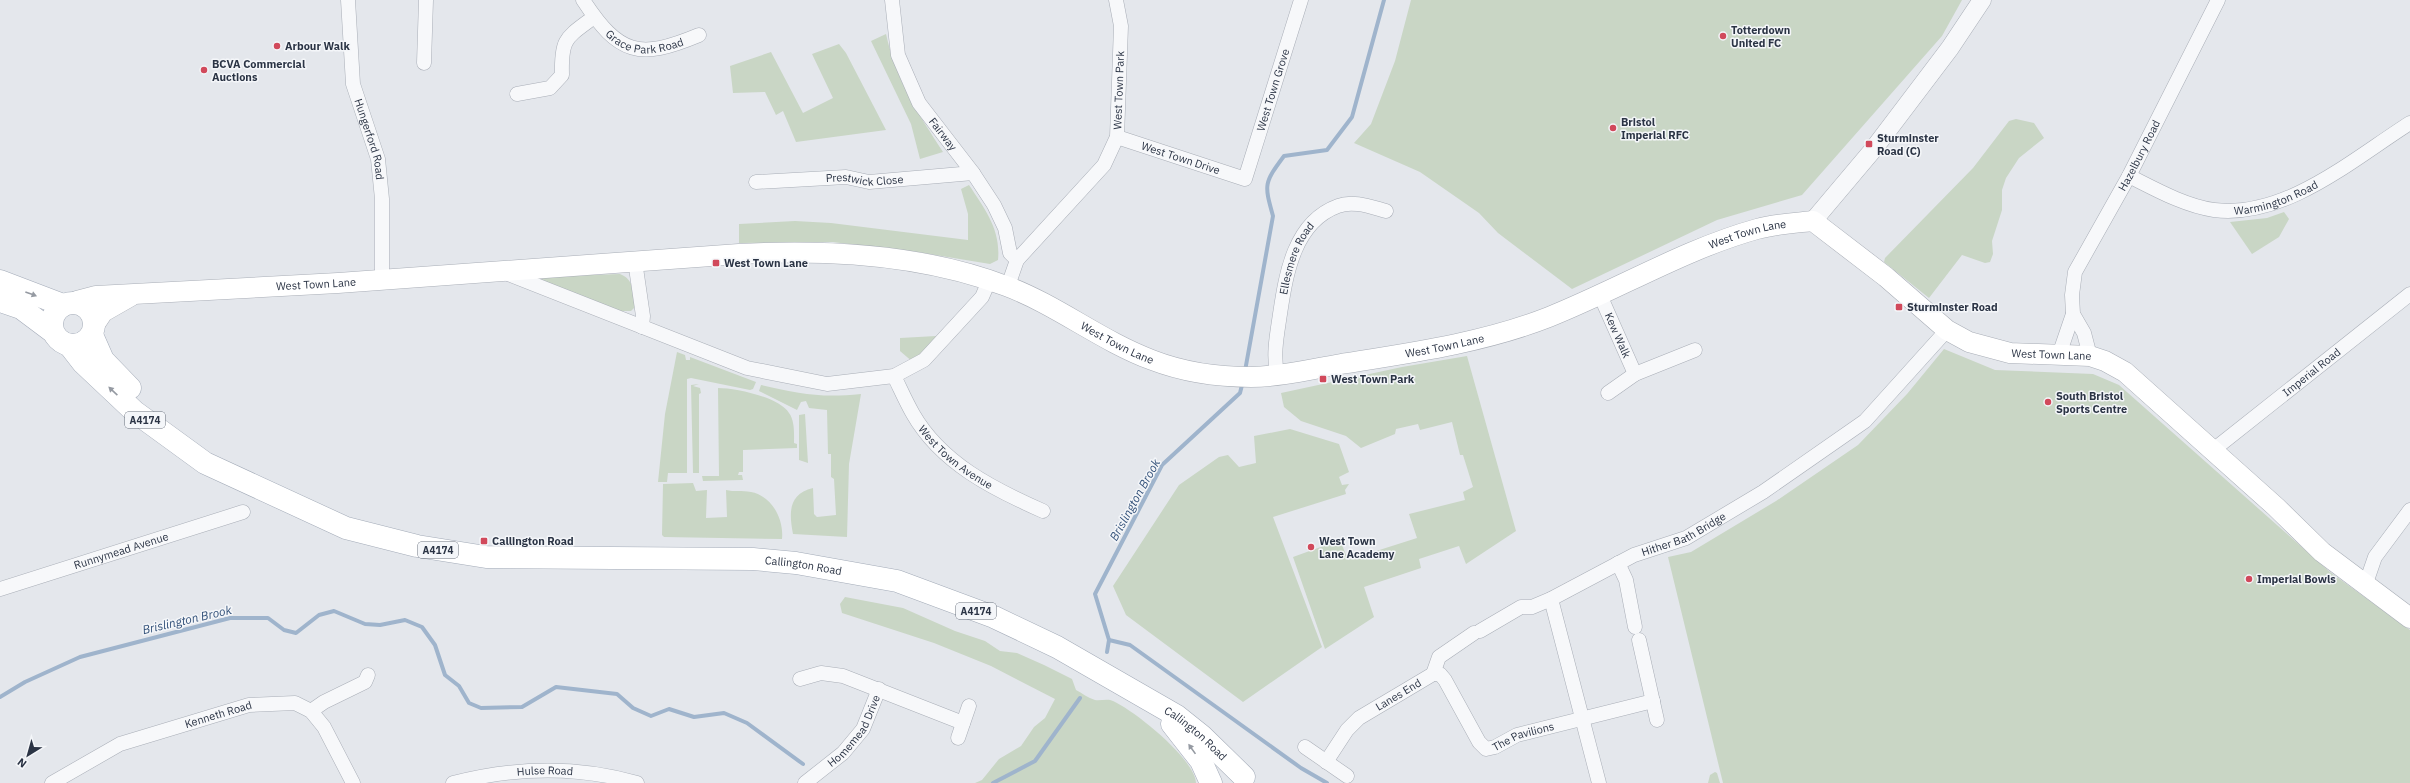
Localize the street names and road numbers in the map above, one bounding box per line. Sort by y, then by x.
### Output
street label: Grace Park Road [603,27,685,56]
street label: West Town Grove [1253,47,1292,133]
street label: West Town Park [1110,50,1127,130]
street label: Hungerford Road [351,97,387,180]
street label: Fairway [926,115,960,154]
street label: Hazelbury Road [2115,118,2163,193]
street label: West Town Drive [1140,138,1222,177]
street label: Prestwick Close [825,170,904,189]
street label: Warmington Road [2233,177,2320,218]
street label: West Town Lane [1707,217,1787,252]
street label: Ellesmere Road [1276,219,1317,296]
street label: West Town Lane [276,275,357,293]
street label: Kew Walk [1602,310,1634,360]
street label: West Town Lane [1078,319,1156,367]
street label: West Town Lane [1404,331,1485,361]
street label: Imperial Road [2280,345,2343,399]
street label: West Town Lane [2011,346,2092,363]
road number: A4174 [125,412,165,428]
street label: West Town Avenue [915,422,995,492]
street label: Hither Bath Bridge [1640,509,1728,559]
street label: Runnymead Avenue [72,529,170,572]
road number: A4174 [418,542,458,558]
street label: Callington Road [764,553,843,578]
road number: A4174 [956,603,996,619]
street label: Lanes End [1373,676,1424,714]
street label: Homemead Drive [824,693,883,770]
street label: Kenneth Road [183,698,253,731]
street label: Callington Road [1162,703,1230,763]
street label: The Pavilions [1490,719,1555,754]
street label: Hulse Road [516,763,574,779]

